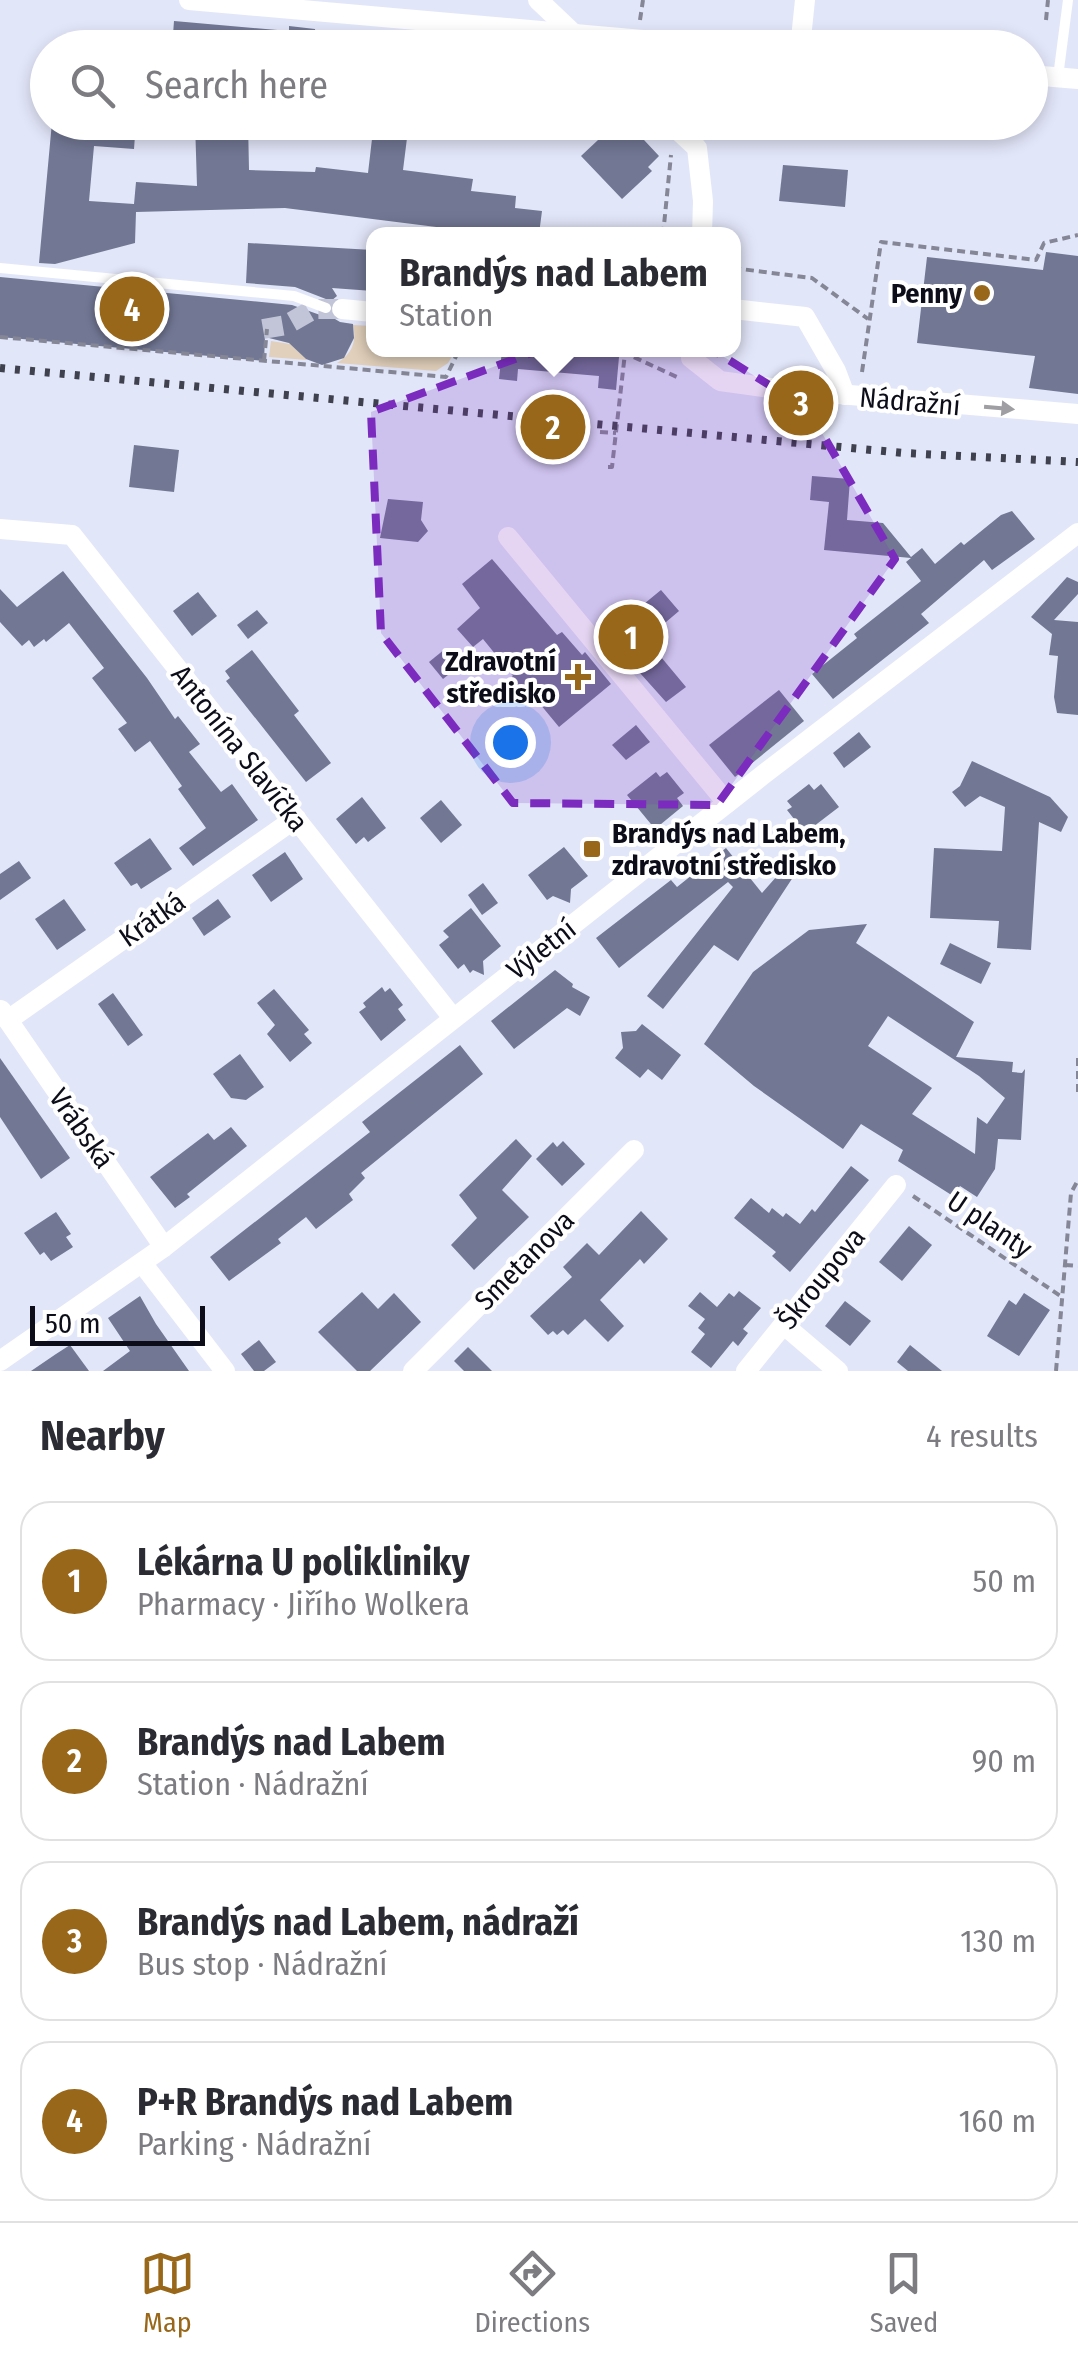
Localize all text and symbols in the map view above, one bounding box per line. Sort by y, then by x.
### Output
search box [30,30,1048,140]
icon: search [65,58,120,113]
text: Search here [145,62,328,108]
popup [366,227,741,357]
text: Brandýs nad Labem [399,250,708,296]
pin: 4 [100,272,164,346]
place label: Penny [891,277,963,310]
marker: Penny [971,282,993,304]
text: Station [399,296,493,334]
pin: 3 [768,366,834,440]
street label: Nádražní [858,381,962,422]
pin: 2 [520,390,586,464]
one-way arrow [983,400,1015,416]
pin: 1 [598,600,664,674]
place label: Zdravotní středisko [445,645,557,710]
street label: Antonína Slavíčka [164,659,315,838]
marker: Zdravotní středisko [565,664,591,690]
your location [485,717,536,768]
place label: Brandýs nad Labem, zdravotní středisko [612,817,846,882]
marker: Brandýs nad Labem, zdravotní středisko [581,838,603,860]
street label: Krátká [113,885,192,954]
street label: Výletní [500,912,582,987]
street label: Vrábská [42,1082,121,1175]
street label: U planty [941,1184,1039,1265]
street label: Smetanova [468,1204,581,1317]
street label: Škroupova [771,1221,872,1336]
scale bar [30,1301,205,1346]
text: 50 m [45,1307,101,1340]
text: Nearby [40,1411,165,1461]
text: 4 results [926,1417,1038,1455]
text: Lékárna U polikliniky [137,1539,470,1585]
text: 1 [68,1562,81,1600]
text: 50 m [973,1562,1036,1600]
text: Pharmacy · Jiřího Wolkera [137,1585,470,1623]
text: Brandýs nad Labem [137,1719,446,1765]
text: 2 [67,1742,82,1780]
text: 90 m [972,1742,1036,1780]
text: Station · Nádražní [137,1765,369,1803]
text: Brandýs nad Labem, nádraží [137,1899,579,1945]
text: 3 [67,1922,82,1960]
text: 130 m [960,1922,1036,1960]
text: Bus stop · Nádražní [137,1945,387,1983]
text: P+R Brandýs nad Labem [137,2079,513,2125]
text: 4 [66,2102,83,2140]
text: 160 m [959,2102,1036,2140]
text: Parking · Nádražní [137,2125,371,2163]
tab: Map [140,2246,195,2339]
tab: Directions [474,2246,590,2339]
tab: Saved [870,2246,938,2339]

